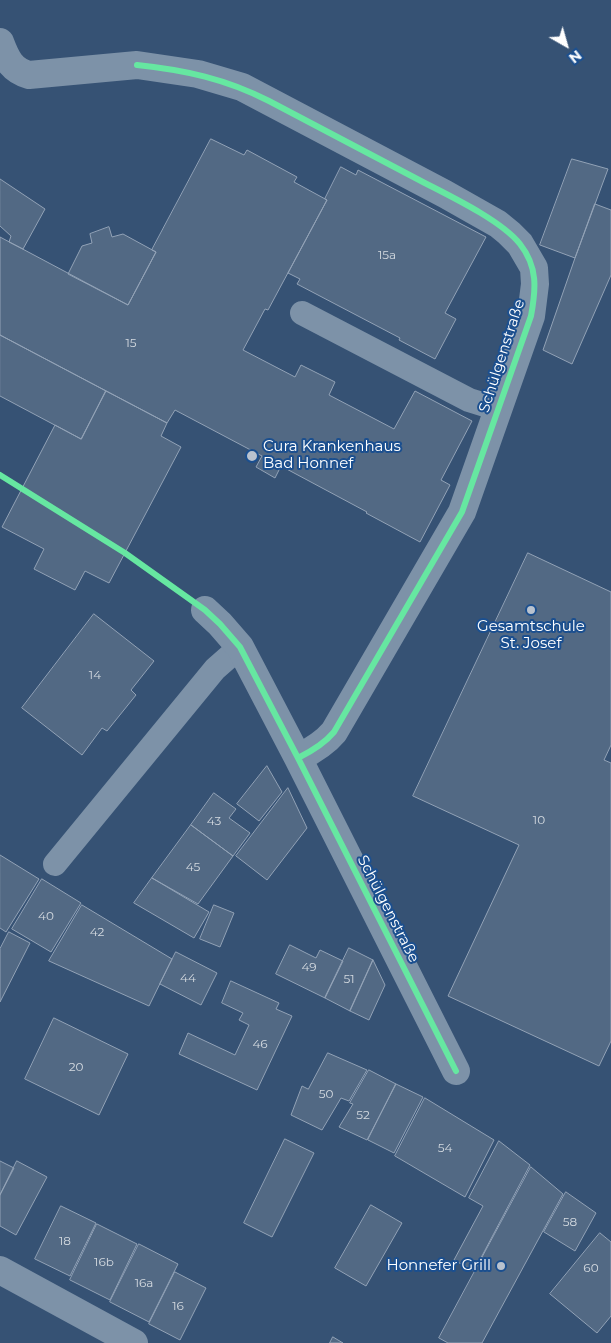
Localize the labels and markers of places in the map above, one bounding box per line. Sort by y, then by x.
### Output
place label: Cura Krankenhaus Bad Honnef [263,438,401,473]
marker: Cura Krankenhaus Bad Honnef [245,449,259,463]
marker: Gesamtschule St. Josef [525,604,537,616]
place label: Gesamtschule St. Josef [477,618,585,653]
place label: Honnefer Grill [387,1257,491,1275]
marker: Honnefer Grill [495,1260,507,1272]

